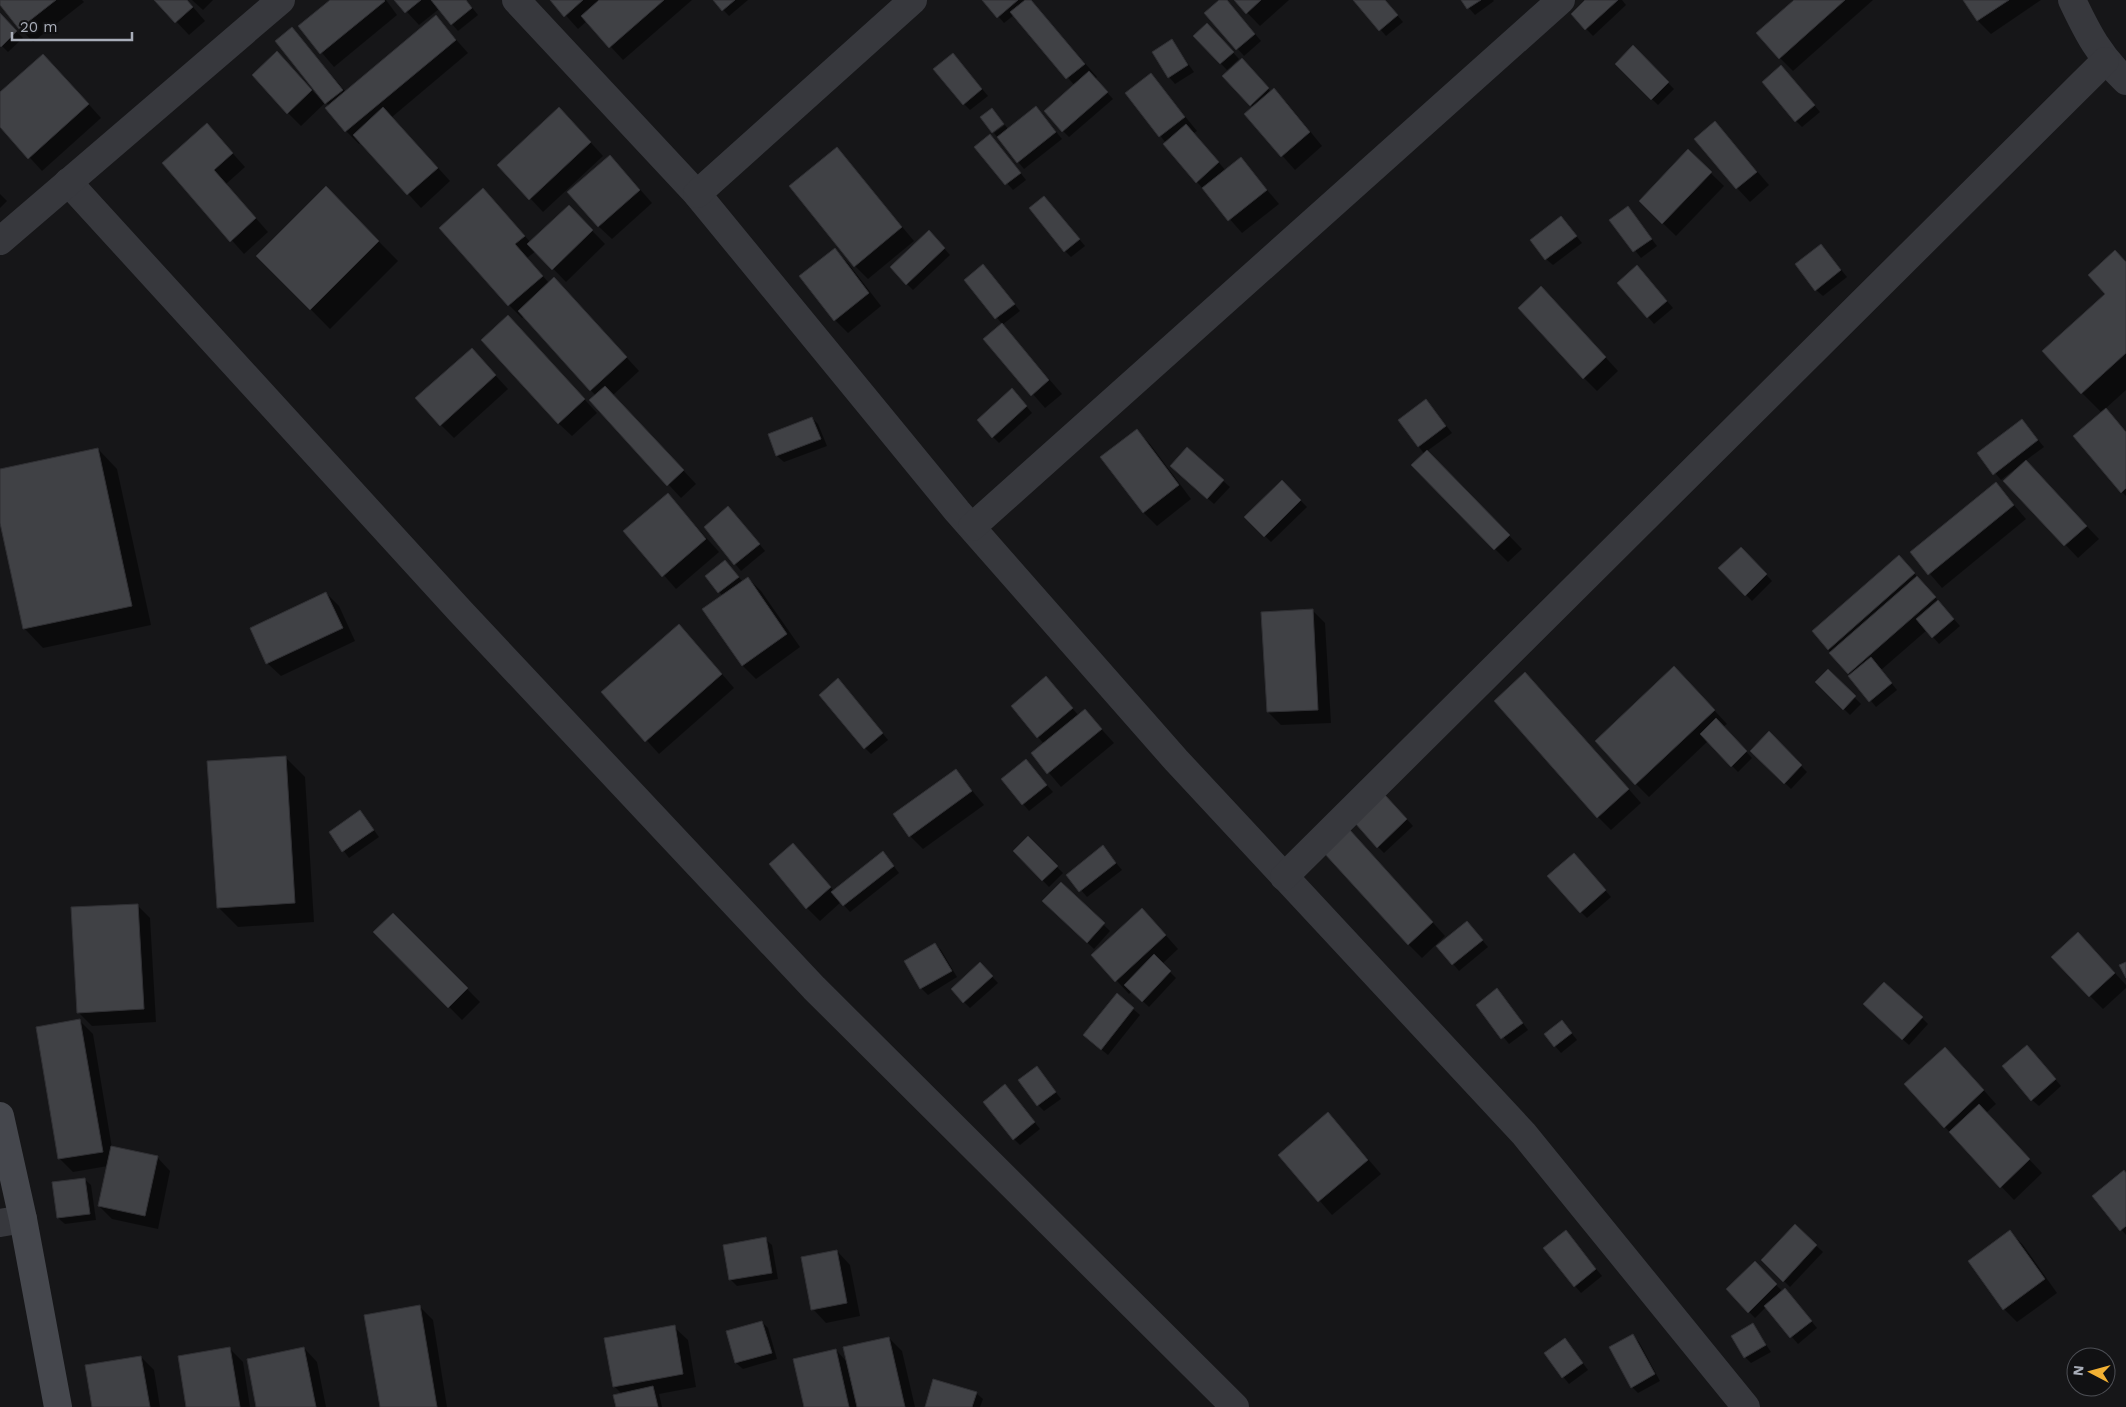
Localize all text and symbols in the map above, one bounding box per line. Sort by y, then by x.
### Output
scale bar [12,10,132,42]
text: 20 m [20,18,58,36]
north arrow [2066,1347,2116,1397]
text: N [2070,1365,2087,1377]

